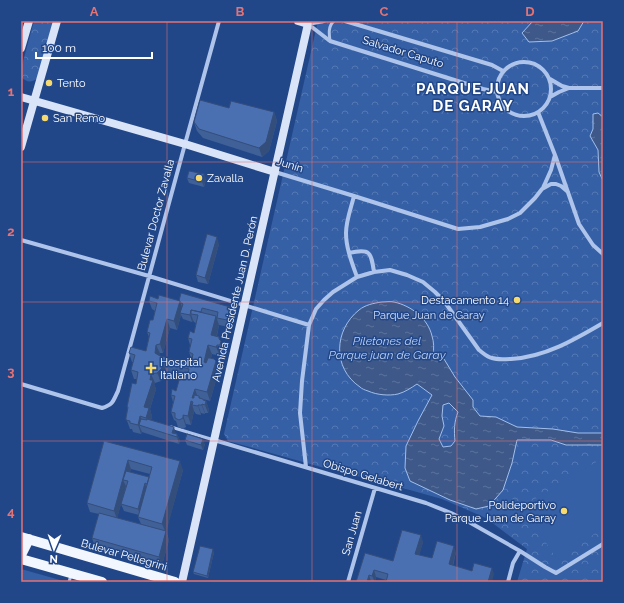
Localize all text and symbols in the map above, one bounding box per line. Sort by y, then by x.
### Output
text: A [90,4,99,19]
text: B [236,4,245,19]
text: C [380,4,389,19]
text: D [525,4,535,19]
scale bar [36,34,152,60]
street label: Salvador Caputo [361,34,445,71]
text: 100 m [42,41,76,55]
place label: Tento [57,77,86,90]
marker: Tento [44,78,54,88]
district label: PARQUE JUAN DE GARAY [416,80,530,115]
text: 1 [8,84,15,99]
place label: San Remo [53,112,105,125]
marker: San Remo [40,113,50,123]
street label: Junín [275,155,305,175]
street label: Bulevar Doctor Zavalla [135,158,177,272]
place label: Zavalla [207,172,243,185]
marker: Zavalla [194,173,204,183]
street label: Avenida Presidente Juan D. Perón [210,215,260,383]
text: 2 [7,224,15,239]
place label: Destacamento 14 [421,294,509,307]
marker: Destacamento 14 [512,295,522,305]
park label: Parque Juan de Garay [373,309,485,322]
water label: Piletones del Parque juan de Garay [329,334,447,362]
place label: Hospital Italiano [160,356,202,382]
marker: Hospital Italiano [145,362,157,374]
text: 3 [7,364,15,379]
street label: Obispo Gelabert [321,457,405,493]
place label: Polideportivo Parque Juan de Garay [445,499,556,525]
text: 4 [7,504,15,519]
marker: Polideportivo Parque Juan de Garay [559,506,569,516]
street label: San Juan [339,509,365,557]
north arrow [34,529,74,569]
street label: Bulevar Pellegrini [80,537,168,573]
text: N [49,552,58,565]

